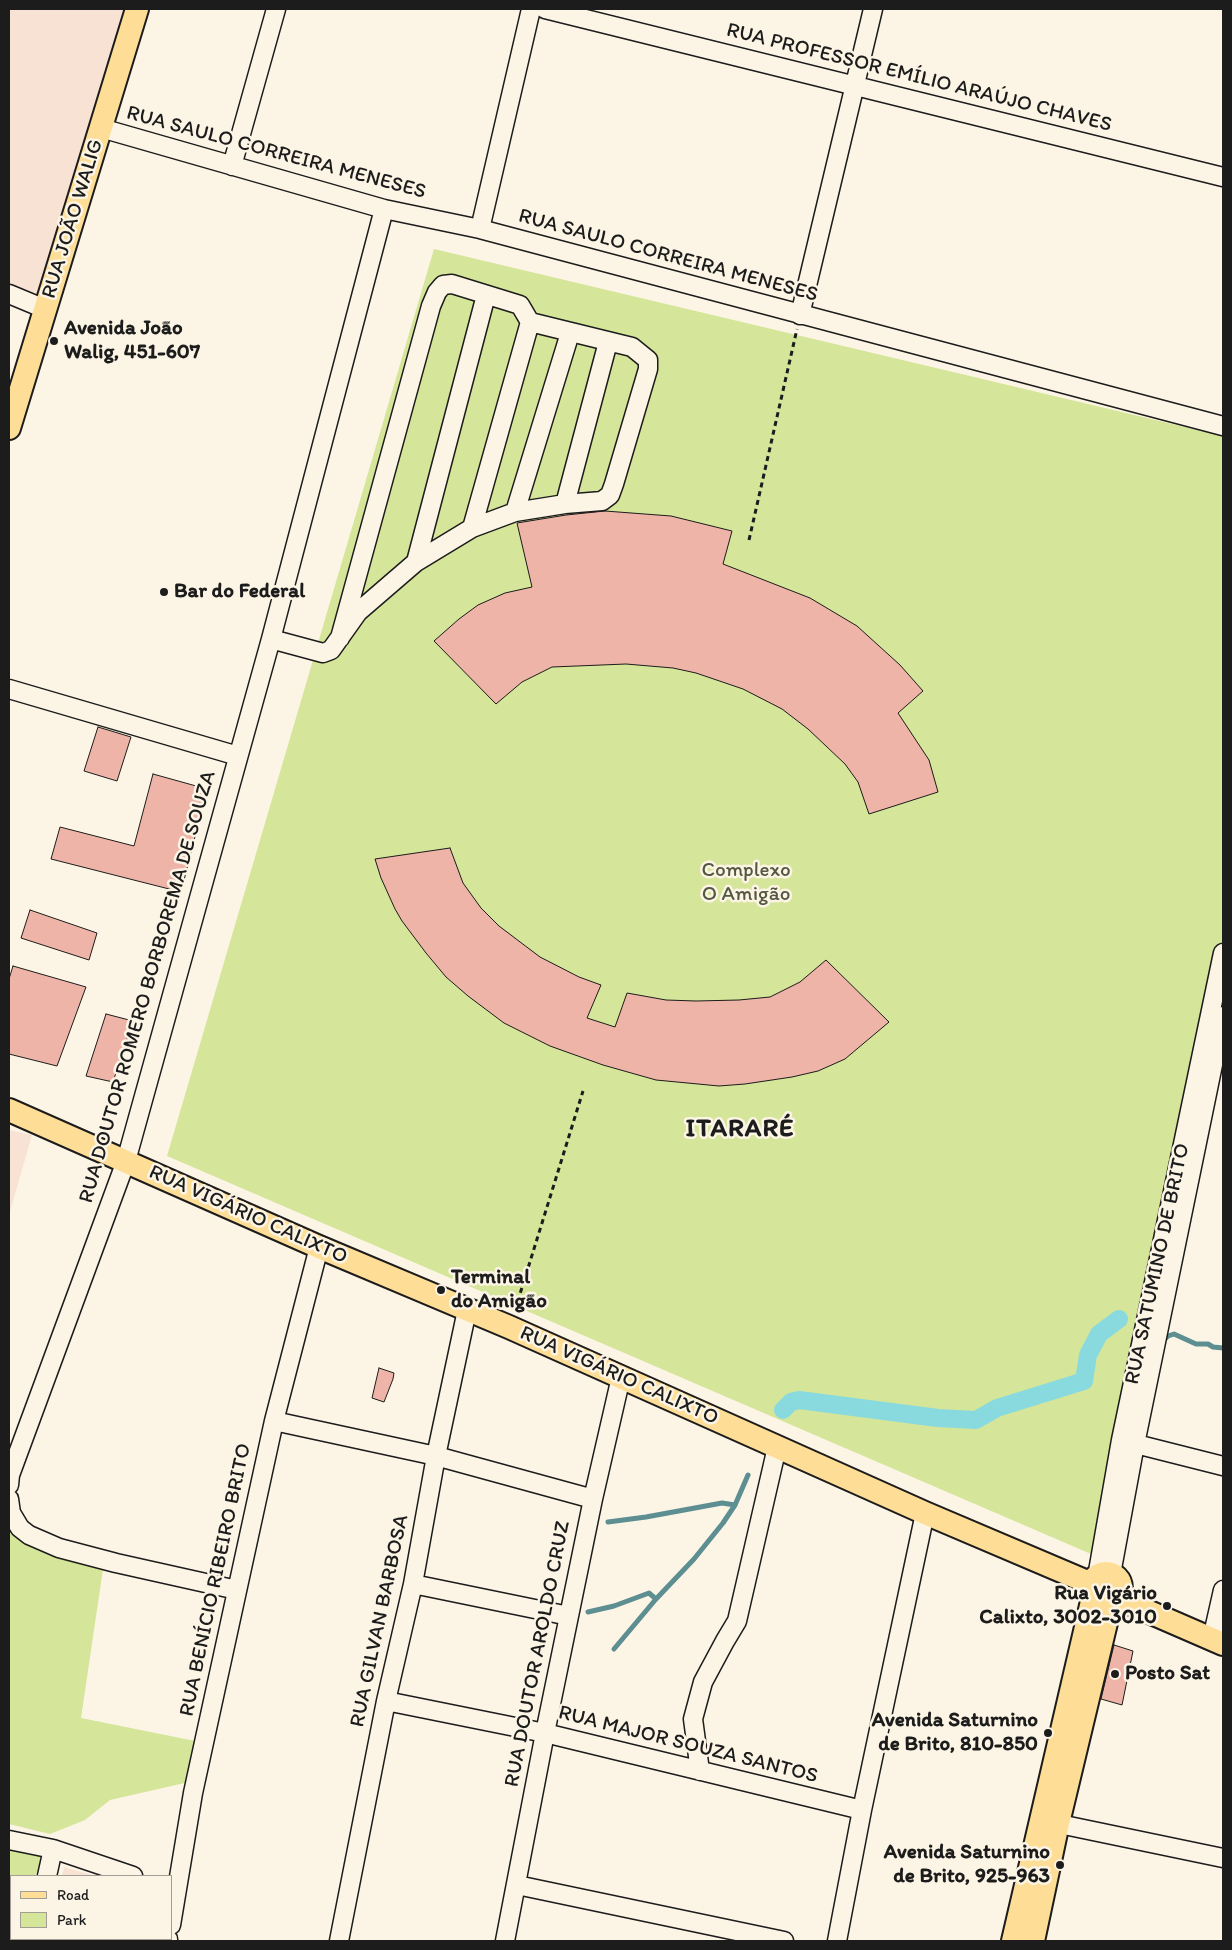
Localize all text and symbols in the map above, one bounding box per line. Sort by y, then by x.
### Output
street label: RUA PROFESSOR EMÍLIO ARAÚJO CHAVES [724,18,1114,138]
street label: RUA SAULO CORREIRA MENESES [124,101,428,205]
street label: RUA JOÃO WALIG [37,136,109,302]
street label: RUA SAULO CORREIRA MENESES [516,204,820,308]
place label: Avenida João Walig, 451-607 [64,316,200,366]
marker: Avenida João Walig, 451-607 [48,335,60,347]
place label: Bar do Federal [174,579,305,605]
marker: Bar do Federal [158,586,170,598]
street label: RUA DOUTOR ROMERO BORBOREMA DE SOUZA [74,768,222,1206]
park label: Complexo O Amigão [701,858,791,908]
district label: ITARARÉ [684,1113,796,1145]
street label: RUA SATUMINO DE BRITO [1120,1141,1196,1387]
street label: RUA VIGÁRIO CALIXTO [145,1160,351,1270]
place label: Terminal do Amigão [451,1265,547,1315]
marker: Terminal do Amigão [435,1284,447,1296]
street label: RUA VIGÁRIO CALIXTO [516,1321,722,1431]
street label: RUA BENÍCIO RIBEIRO BRITO [175,1441,257,1719]
street label: RUA GILVAN BARBOSA [345,1512,415,1730]
street label: RUA DOUTOR AROLDO CRUZ [500,1519,576,1789]
place label: Rua Vigário Calixto, 3002-3010 [979,1581,1157,1631]
marker: Rua Vigário Calixto, 3002-3010 [1161,1600,1173,1612]
place label: Posto Sat [1125,1661,1210,1687]
marker: Posto Sat [1109,1668,1121,1680]
street label: RUA MAJOR SOUZA SANTOS [556,1701,820,1789]
place label: Avenida Saturnino de Brito, 810-850 [872,1708,1038,1758]
marker: Avenida Saturnino de Brito, 810-850 [1042,1727,1054,1739]
place label: Avenida Saturnino de Brito, 925-963 [884,1840,1050,1890]
marker: Avenida Saturnino de Brito, 925-963 [1054,1859,1066,1871]
legend [10,1875,172,1940]
text: Road [57,1886,89,1904]
text: Park [57,1911,87,1929]

